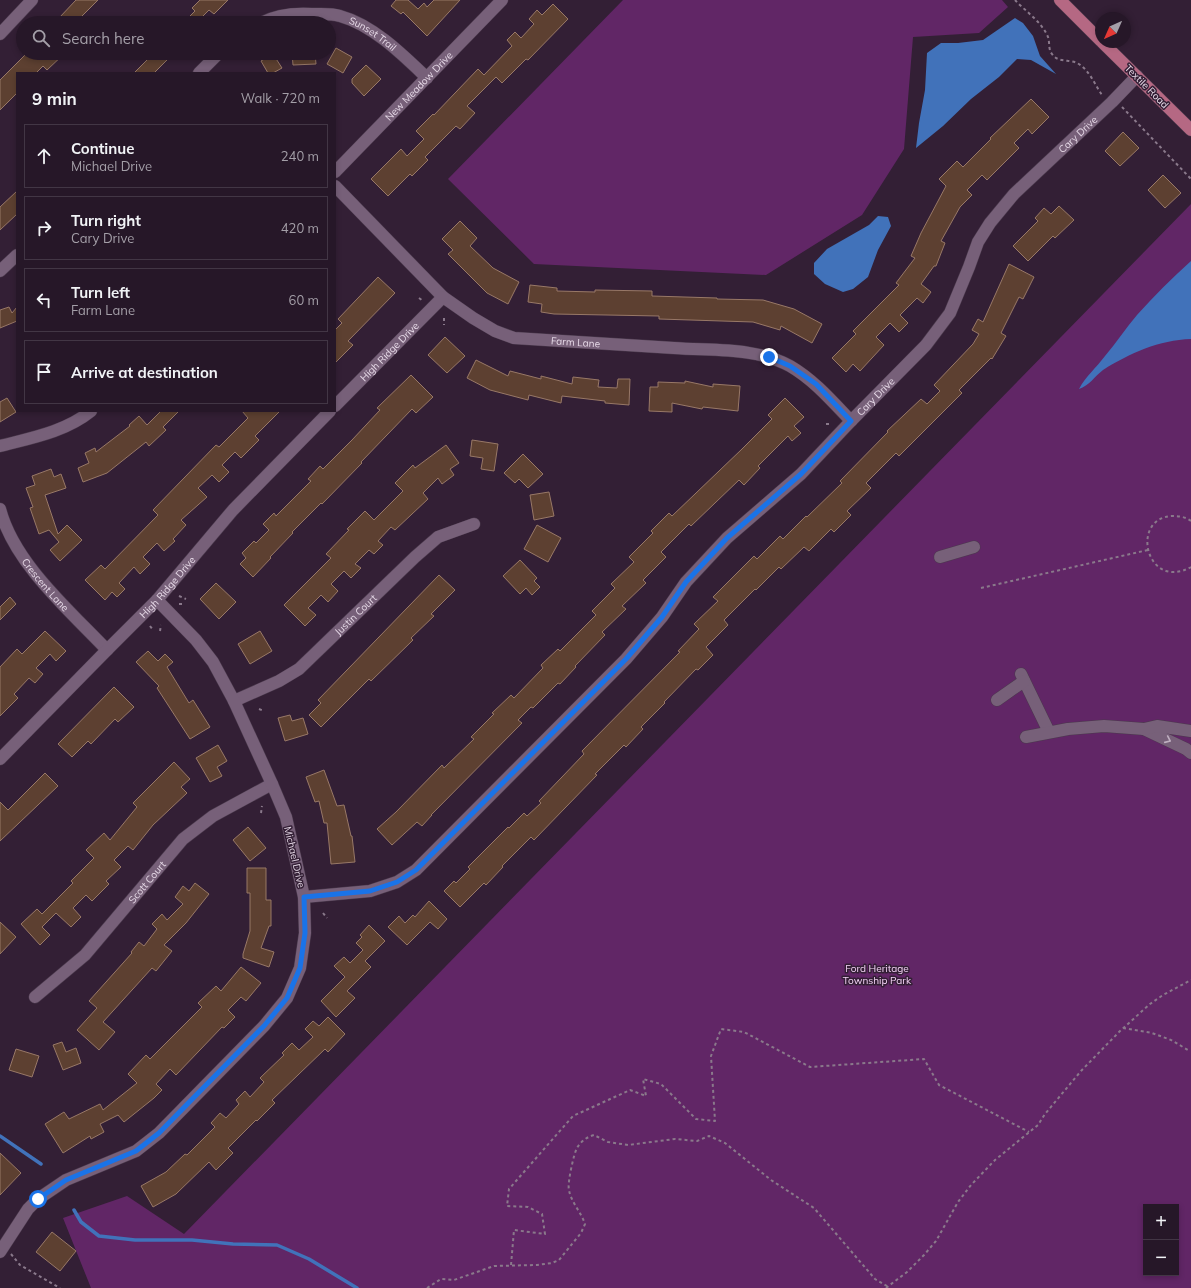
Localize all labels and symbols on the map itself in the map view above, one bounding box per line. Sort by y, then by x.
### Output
north arrow [1095,12,1131,48]
street label: Sunset Trail [347,14,399,54]
street label: New Meadow Drive [382,49,455,124]
street label: Textile Road [1122,62,1171,111]
street label: Cary Drive [1056,113,1100,156]
street label: High Ridge Drive [357,319,422,384]
street label: Farm Lane [550,334,601,350]
route end [760,348,778,366]
street label: Cary Drive [854,375,897,419]
street label: High Ridge Drive [137,554,198,621]
street label: Crescent Lane [19,556,71,614]
street label: Justin Court [332,591,380,638]
one-way arrow [1164,736,1171,744]
street label: Michael Drive [281,825,308,889]
street label: Scott Court [126,858,169,906]
park label: Ford Heritage Township Park [843,962,912,987]
route start [29,1190,47,1208]

